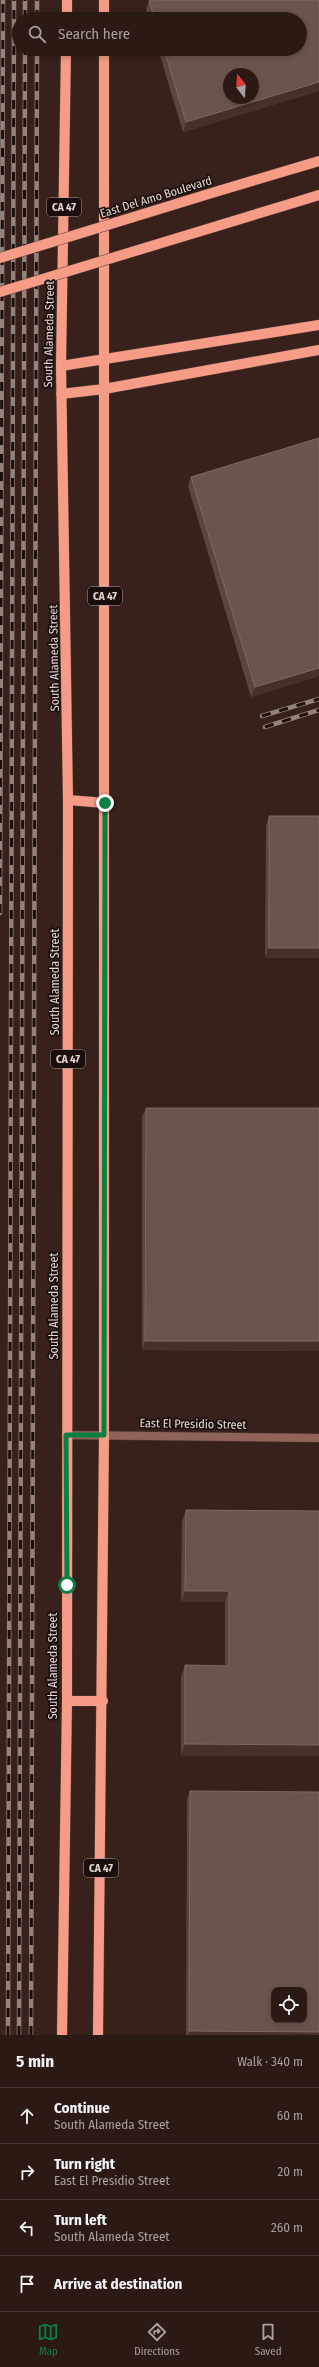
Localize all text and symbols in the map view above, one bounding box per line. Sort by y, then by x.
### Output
search box [12,12,307,56]
icon: search [26,23,48,45]
text: Search here [58,25,130,43]
north arrow [223,68,259,104]
street label: East Del Amo Boulevard [98,173,214,221]
road number: CA 47 [47,198,81,216]
street label: South Alameda Street [41,280,57,387]
road number: CA 47 [88,587,122,605]
street label: South Alameda Street [46,604,62,711]
route end [96,794,114,812]
street label: South Alameda Street [48,929,62,1035]
road number: CA 47 [51,1050,85,1068]
street label: South Alameda Street [47,1253,61,1359]
street label: East El Presidio Street [140,1416,247,1432]
route start [58,1576,76,1594]
street label: South Alameda Street [46,1613,60,1719]
road number: CA 47 [84,1859,118,1877]
map controls [271,1987,307,2023]
button: locate [271,1987,307,2023]
text: 5 min [16,2051,54,2072]
text: Walk · 340 m [237,2054,303,2069]
text: Continue [54,2099,110,2117]
icon: ahead [16,2105,38,2127]
text: 60 m [277,2108,303,2123]
text: South Alameda Street [54,2117,170,2132]
text: Turn right [54,2155,115,2173]
icon: right [16,2161,38,2183]
text: 20 m [277,2164,303,2179]
text: East El Presidio Street [54,2173,170,2188]
text: Turn left [54,2211,107,2229]
icon: left [16,2217,38,2239]
text: 260 m [271,2220,303,2235]
text: South Alameda Street [54,2229,170,2244]
icon: arrive [16,2273,38,2295]
text: Arrive at destination [54,2275,182,2293]
tab: Map [37,2321,59,2358]
tab: Directions [134,2321,180,2358]
tab: Saved [255,2321,282,2358]

